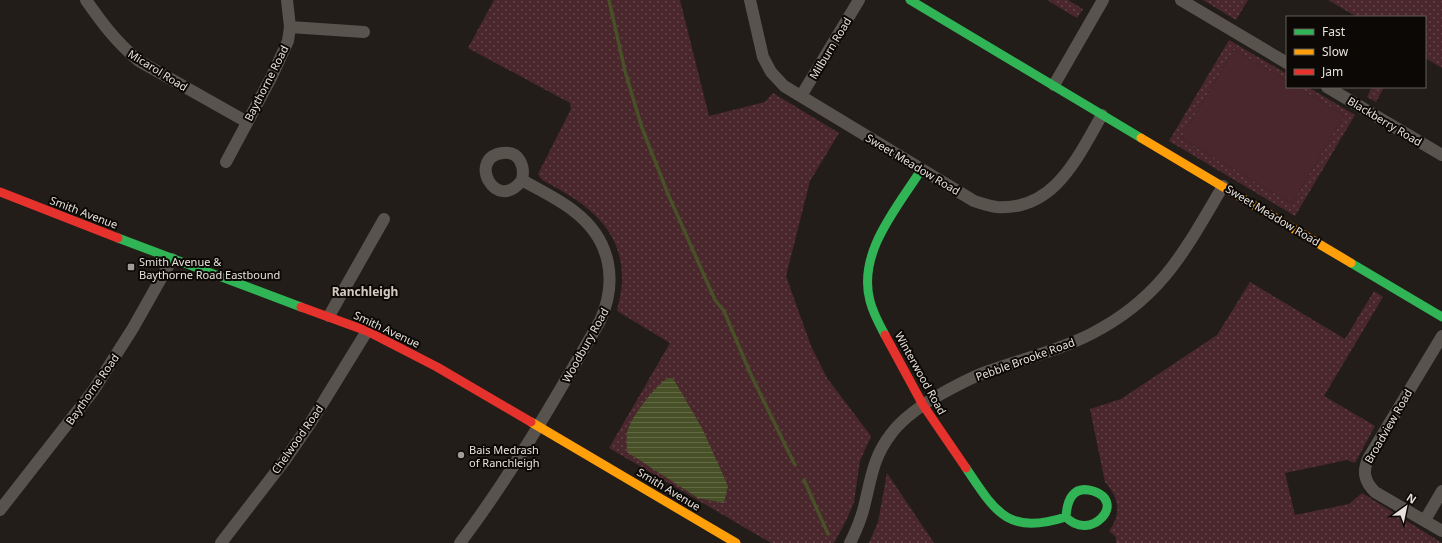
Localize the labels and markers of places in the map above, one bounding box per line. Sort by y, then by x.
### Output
place label: Smith Avenue & Baythorne Road Eastbound [139,254,280,282]
marker: Smith Avenue & Baythorne Road Eastbound [126,262,136,272]
place label: Bais Medrash of Ranchleigh [469,442,540,470]
marker: Bais Medrash of Ranchleigh [456,450,466,460]

